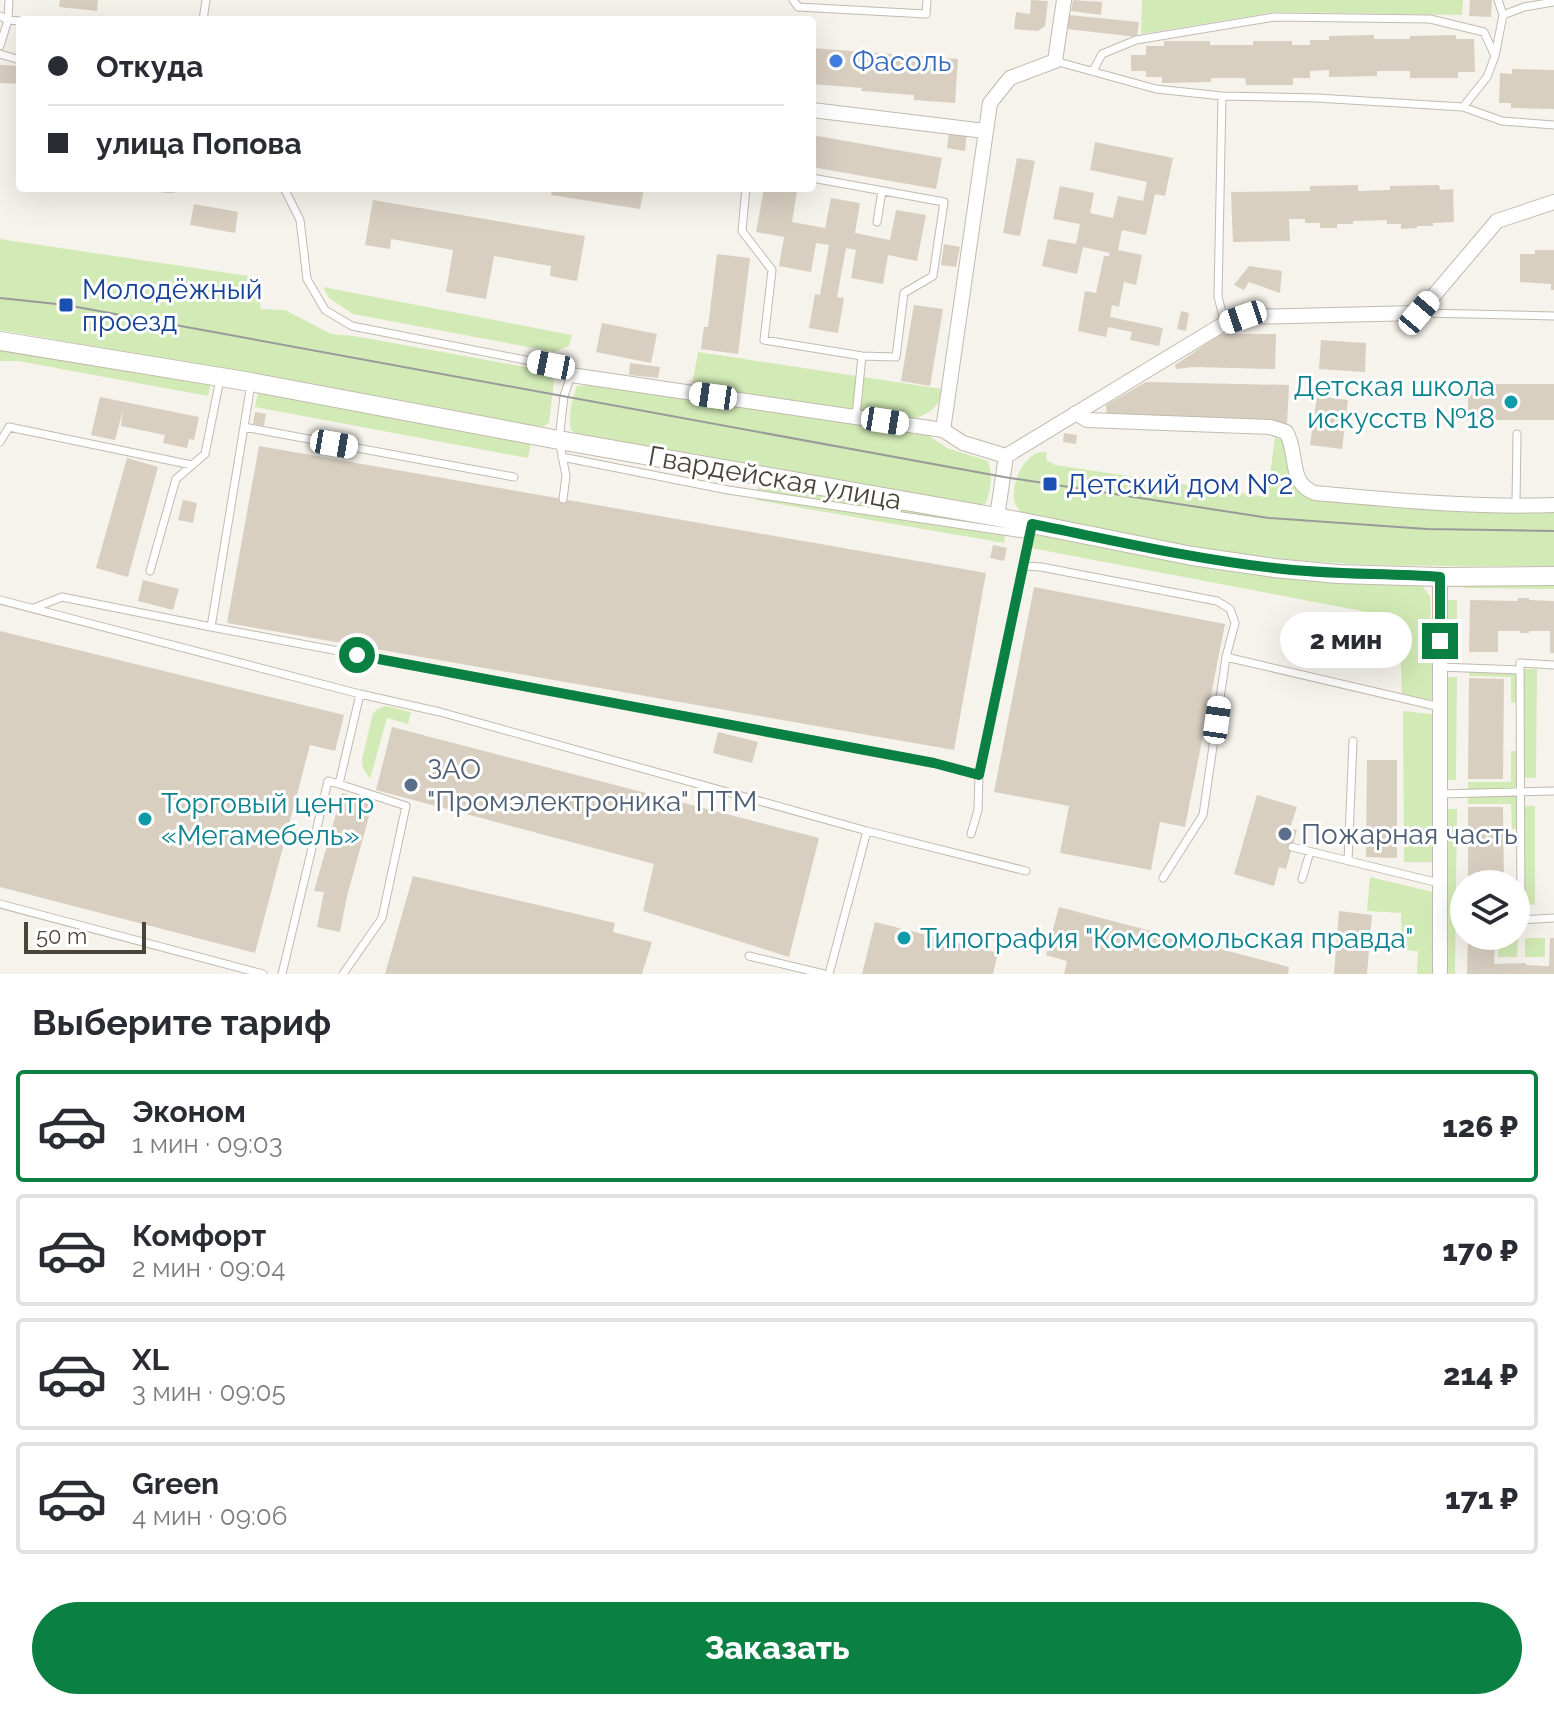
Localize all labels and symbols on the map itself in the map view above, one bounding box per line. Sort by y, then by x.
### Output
place label: Фасоль [852,45,951,78]
marker: Фасоль [827,52,845,70]
place label: Молодёжный проезд [82,273,262,338]
car [1394,287,1444,339]
marker: Молодёжный проезд [57,296,75,314]
car [1216,298,1270,336]
car [525,349,577,381]
place label: Детская школа искусств №18 [1293,370,1495,435]
car [688,381,738,411]
marker: Детская школа искусств №18 [1502,393,1520,411]
car [859,405,911,437]
car [308,428,360,460]
street label: Гвардейская улица [646,439,904,517]
place label: Детский дом №2 [1066,468,1293,501]
marker: Детский дом №2 [1041,475,1059,493]
callout: 2 мин [1280,613,1412,669]
route end [1422,623,1458,659]
route start [339,637,375,673]
car [1202,695,1232,745]
place label: ЗАО "Промэлектроника" ПТМ [427,753,757,818]
marker: ЗАО "Промэлектроника" ПТМ [402,776,420,794]
place label: Торговый центр «Мегамебель» [161,787,374,852]
marker: Торговый центр «Мегамебель» [136,810,154,828]
place label: Пожарная часть [1301,818,1518,851]
marker: Пожарная часть [1276,825,1294,843]
scale bar [24,918,146,954]
place label: Типография "Комсомольская правда" [920,922,1413,955]
marker: Типография "Комсомольская правда" [895,929,913,947]

